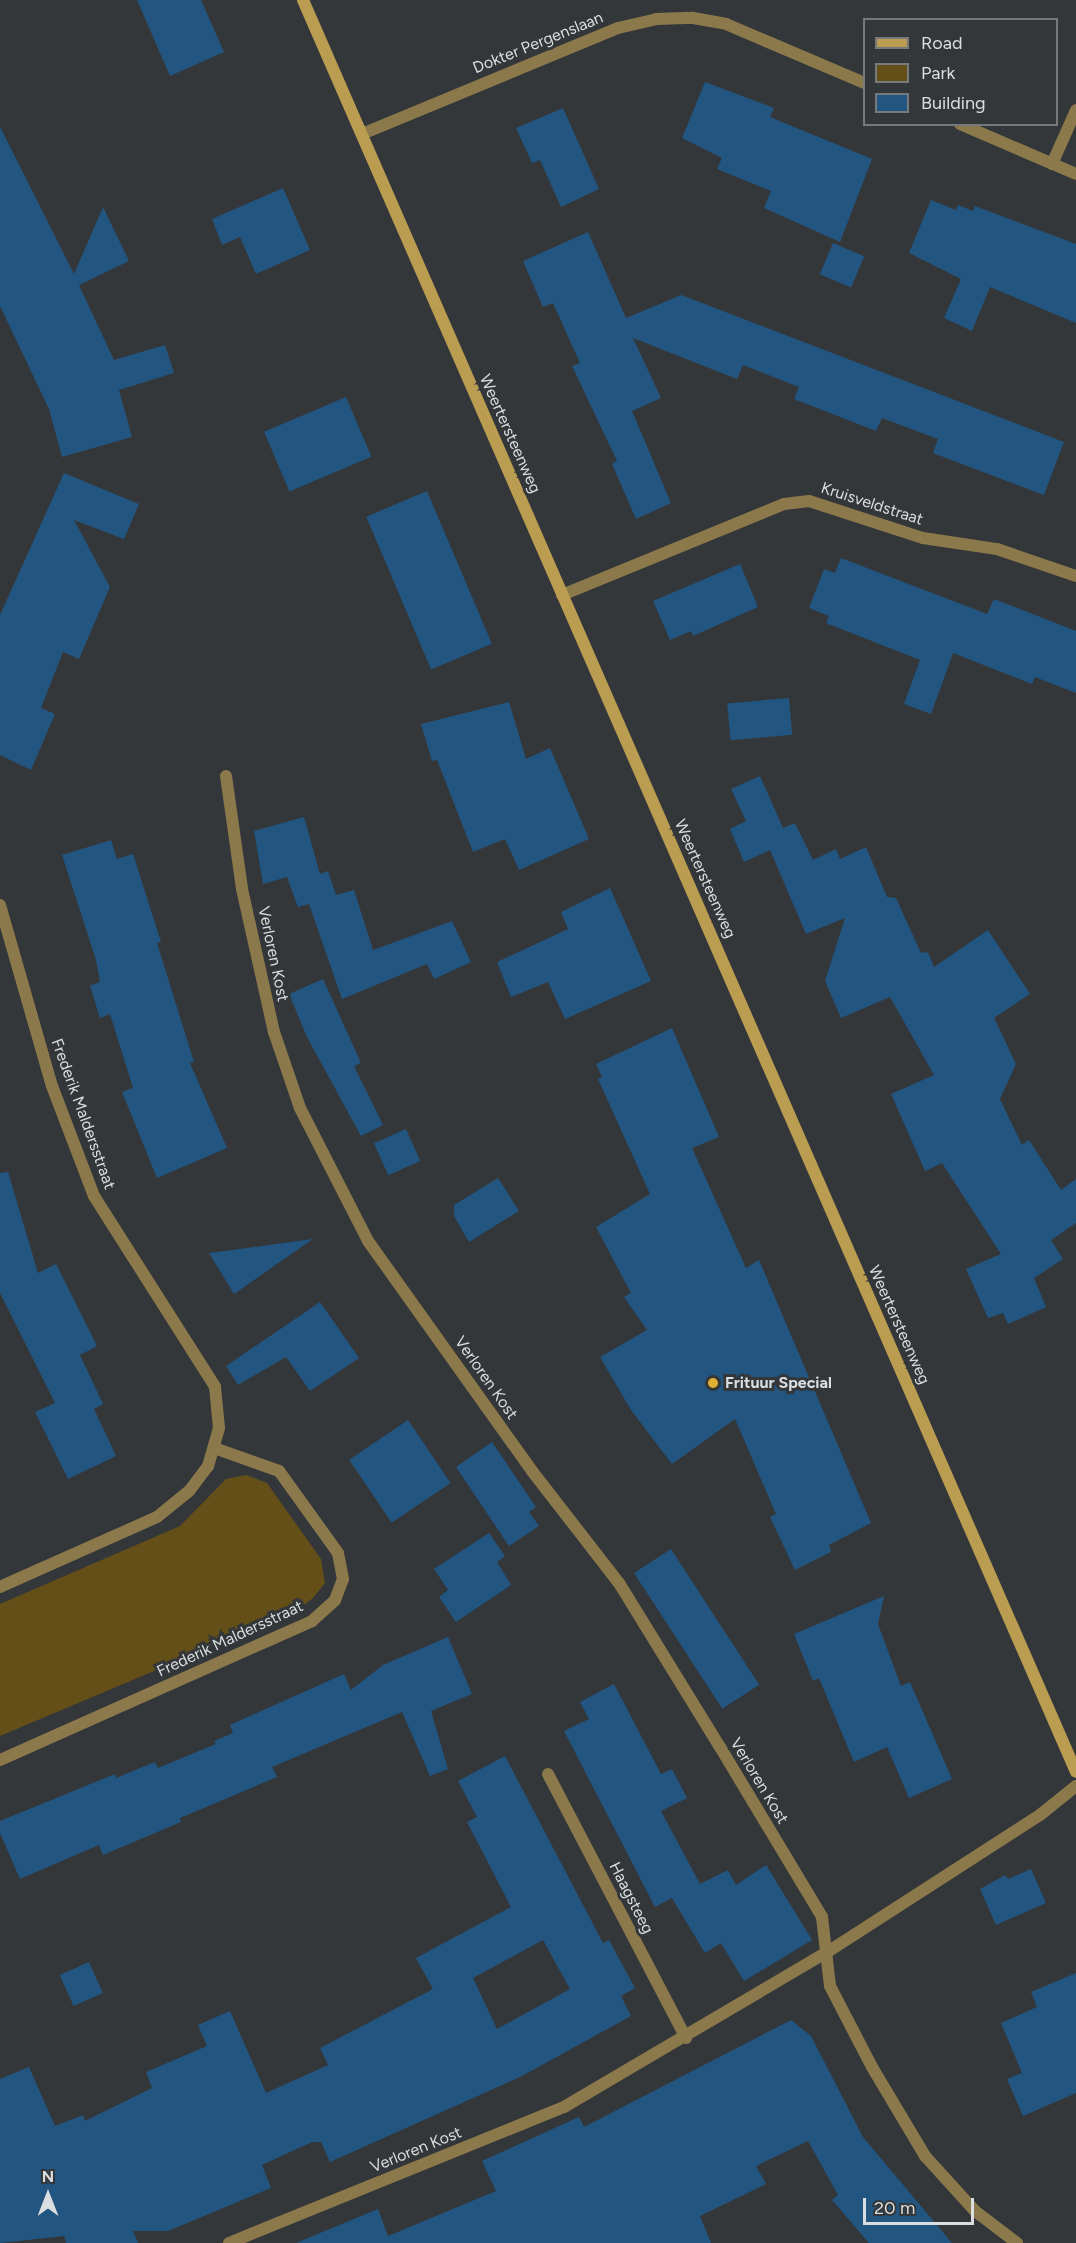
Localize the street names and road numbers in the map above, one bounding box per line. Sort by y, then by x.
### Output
street label: Dokter Pergenslaan [470,8,606,78]
street label: Weertersteenweg [475,372,545,496]
street label: Kruisveldstraat [818,478,926,530]
street label: Weertersteenweg [670,817,740,941]
street label: Verloren Kost [254,905,292,1003]
street label: Frederik Maldersstraat [47,1036,119,1192]
street label: Weertersteenweg [864,1263,934,1387]
street label: Verloren Kost [450,1333,522,1423]
street label: Frederik Maldersstraat [154,1597,306,1681]
street label: Verloren Kost [726,1735,792,1827]
street label: Haagsteeg [605,1859,657,1937]
street label: Verloren Kost [368,2123,464,2177]

